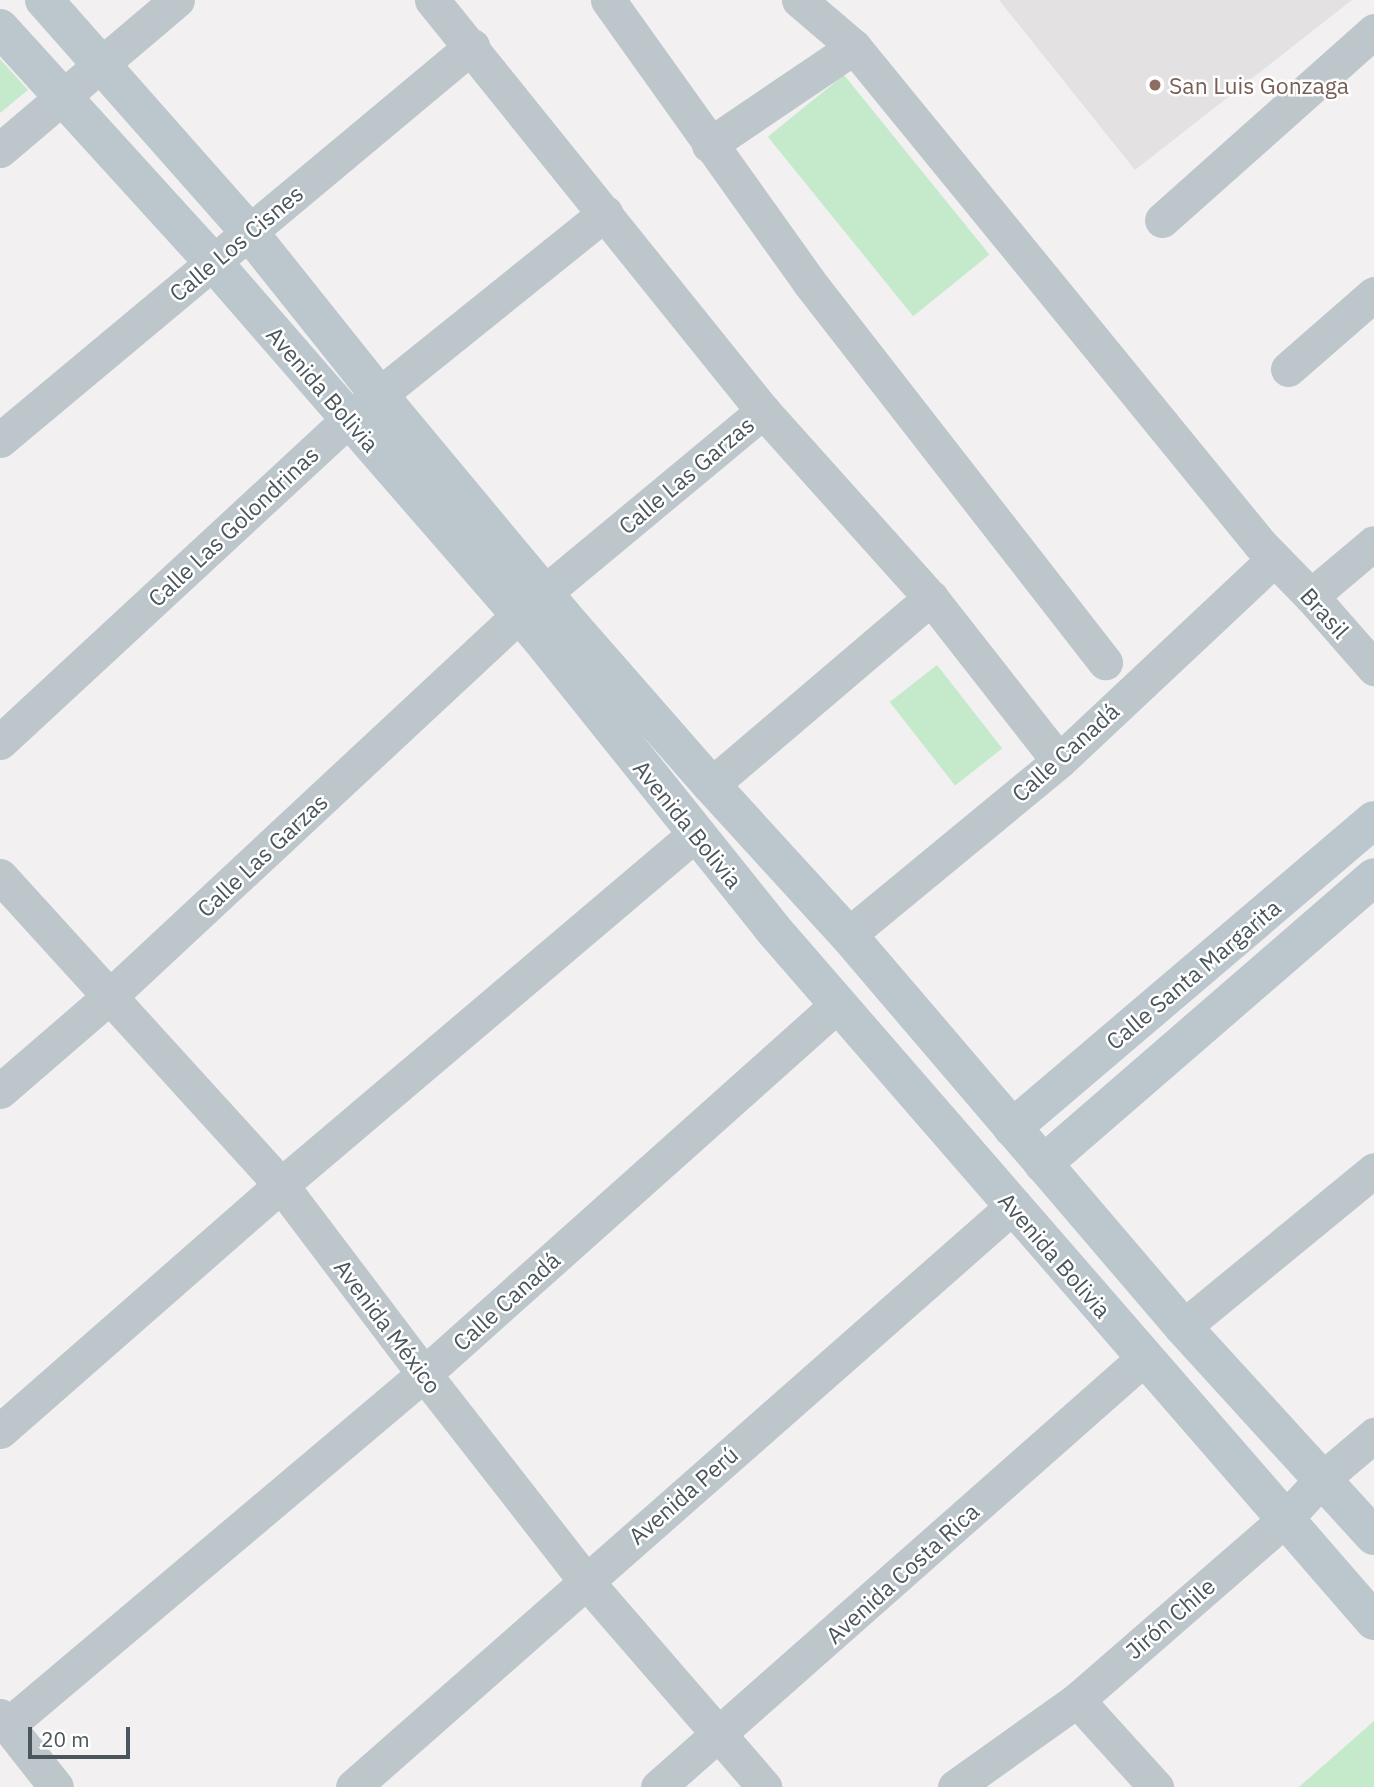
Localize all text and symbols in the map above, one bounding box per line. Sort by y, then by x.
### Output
place label: San Luis Gonzaga [1169,71,1349,99]
marker: San Luis Gonzaga [1147,77,1163,93]
street label: Calle Los Cisnes [164,179,308,307]
street label: Avenida Bolivia [261,321,385,457]
street label: Calle Las Garzas [613,410,759,540]
street label: Calle Las Golondrinas [142,440,324,612]
street label: Brasil [1295,582,1355,644]
street label: Calle Canadá [1006,697,1124,807]
street label: Avenida Bolivia [628,754,748,894]
street label: Calle Las Garzas [191,788,333,922]
street label: Calle Santa Margarita [1100,893,1286,1055]
street label: Avenida Bolivia [993,1187,1117,1323]
street label: Calle Canadá [447,1246,565,1356]
street label: Avenida México [329,1254,447,1398]
street label: Avenida Perú [623,1440,743,1550]
street label: Avenida Costa Rica [820,1497,984,1649]
street label: Jirón Chile [1120,1572,1220,1664]
scale bar [32,1714,133,1758]
text: 20 m [41,1725,90,1753]

